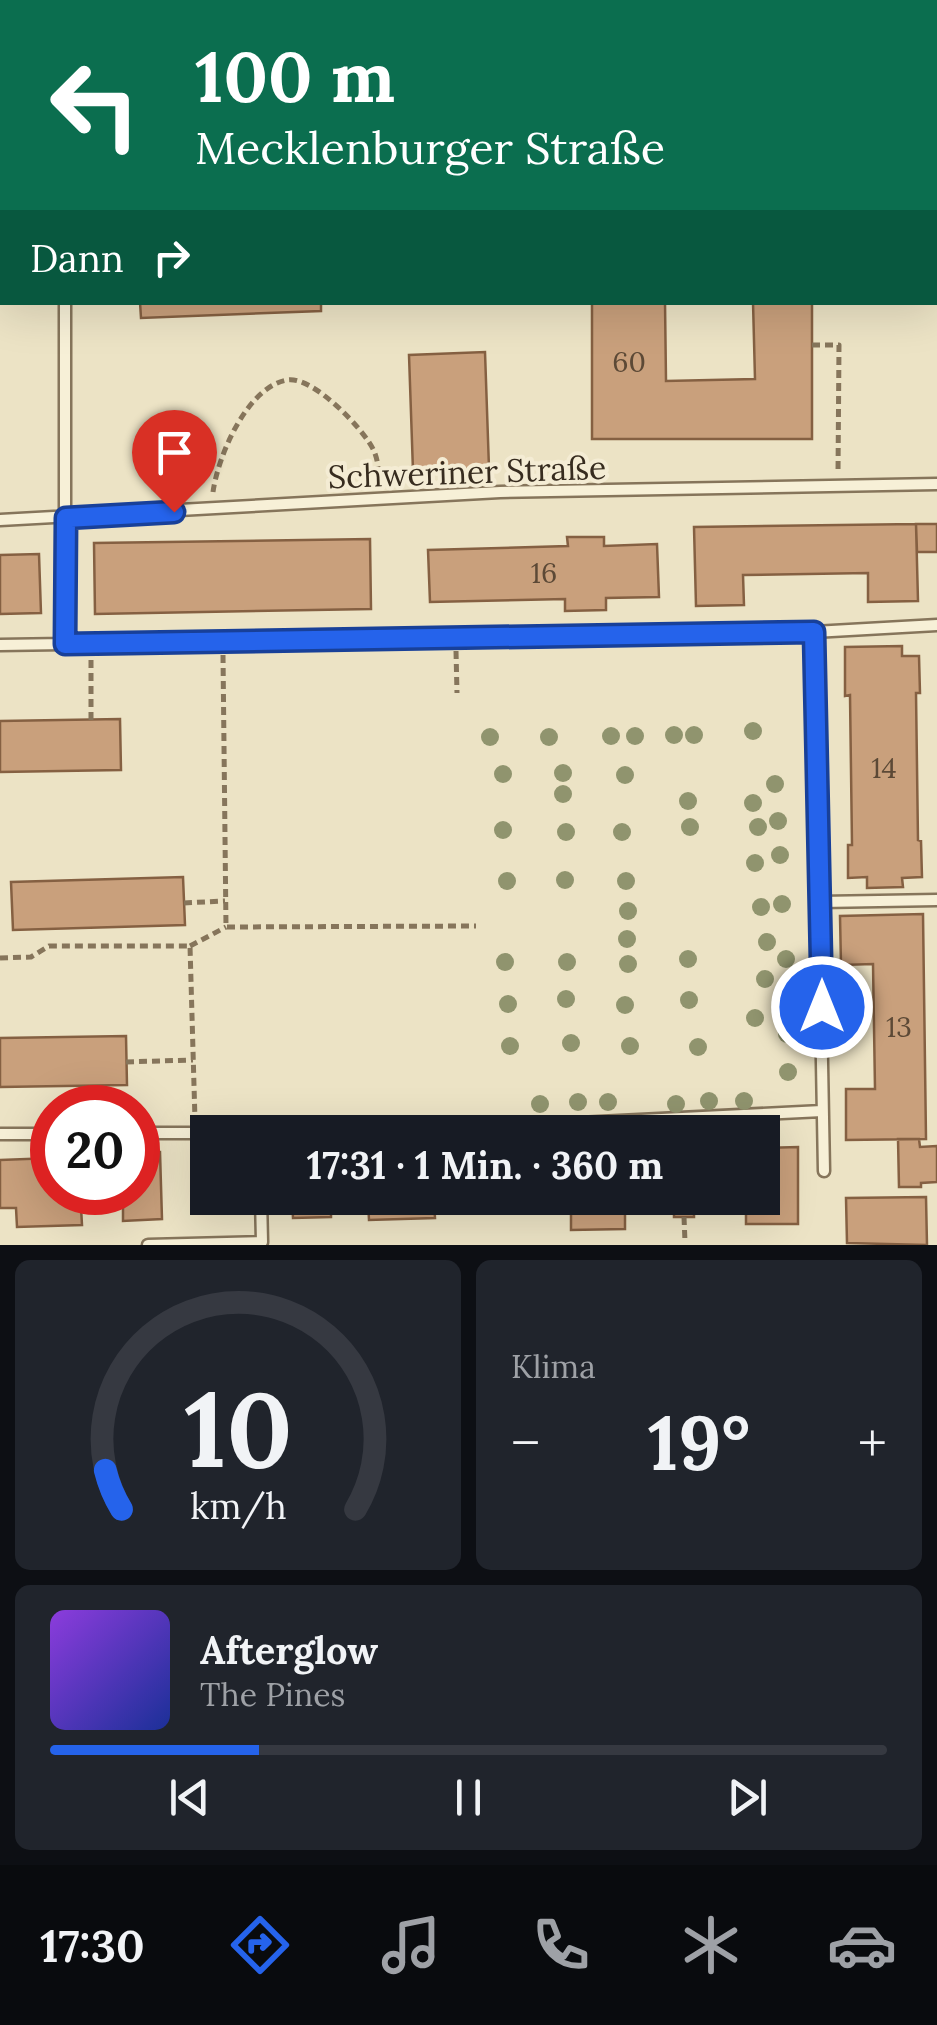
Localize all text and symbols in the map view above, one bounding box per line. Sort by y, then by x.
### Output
text: 100 m [195,32,395,121]
icon: left [30,40,160,170]
text: Mecklenburger Straße [195,119,665,176]
icon: right [144,230,199,285]
text: Dann [30,234,124,282]
house number: 60 [612,344,646,380]
pin [132,410,217,513]
icon: arrive [147,425,202,480]
street label: Schweriner Straße [327,447,607,497]
house number: 16 [531,555,557,591]
house number: 14 [871,750,897,786]
position arrow [770,955,874,1059]
house number: 13 [886,1009,912,1045]
speed limit sign: 20 [30,1085,160,1215]
text: 17:31 · 1 Min. · 360 m [307,1141,663,1189]
text: Klima [511,1346,596,1387]
text: 10 [184,1362,292,1495]
text: 19° [648,1395,750,1491]
text: − [511,1408,540,1478]
text: + [858,1408,887,1478]
text: km/h [190,1483,286,1529]
text: Afterglow [200,1626,378,1674]
text: The Pines [200,1674,345,1715]
icon: previous [162,1770,217,1825]
icon: pause [441,1770,496,1825]
icon: next [720,1770,775,1825]
icon: directions [225,1910,295,1980]
icon: music [376,1910,446,1980]
icon: phone [526,1910,596,1980]
icon: climate [676,1910,746,1980]
icon: car [827,1910,897,1980]
text: 17:30 [40,1917,145,1974]

